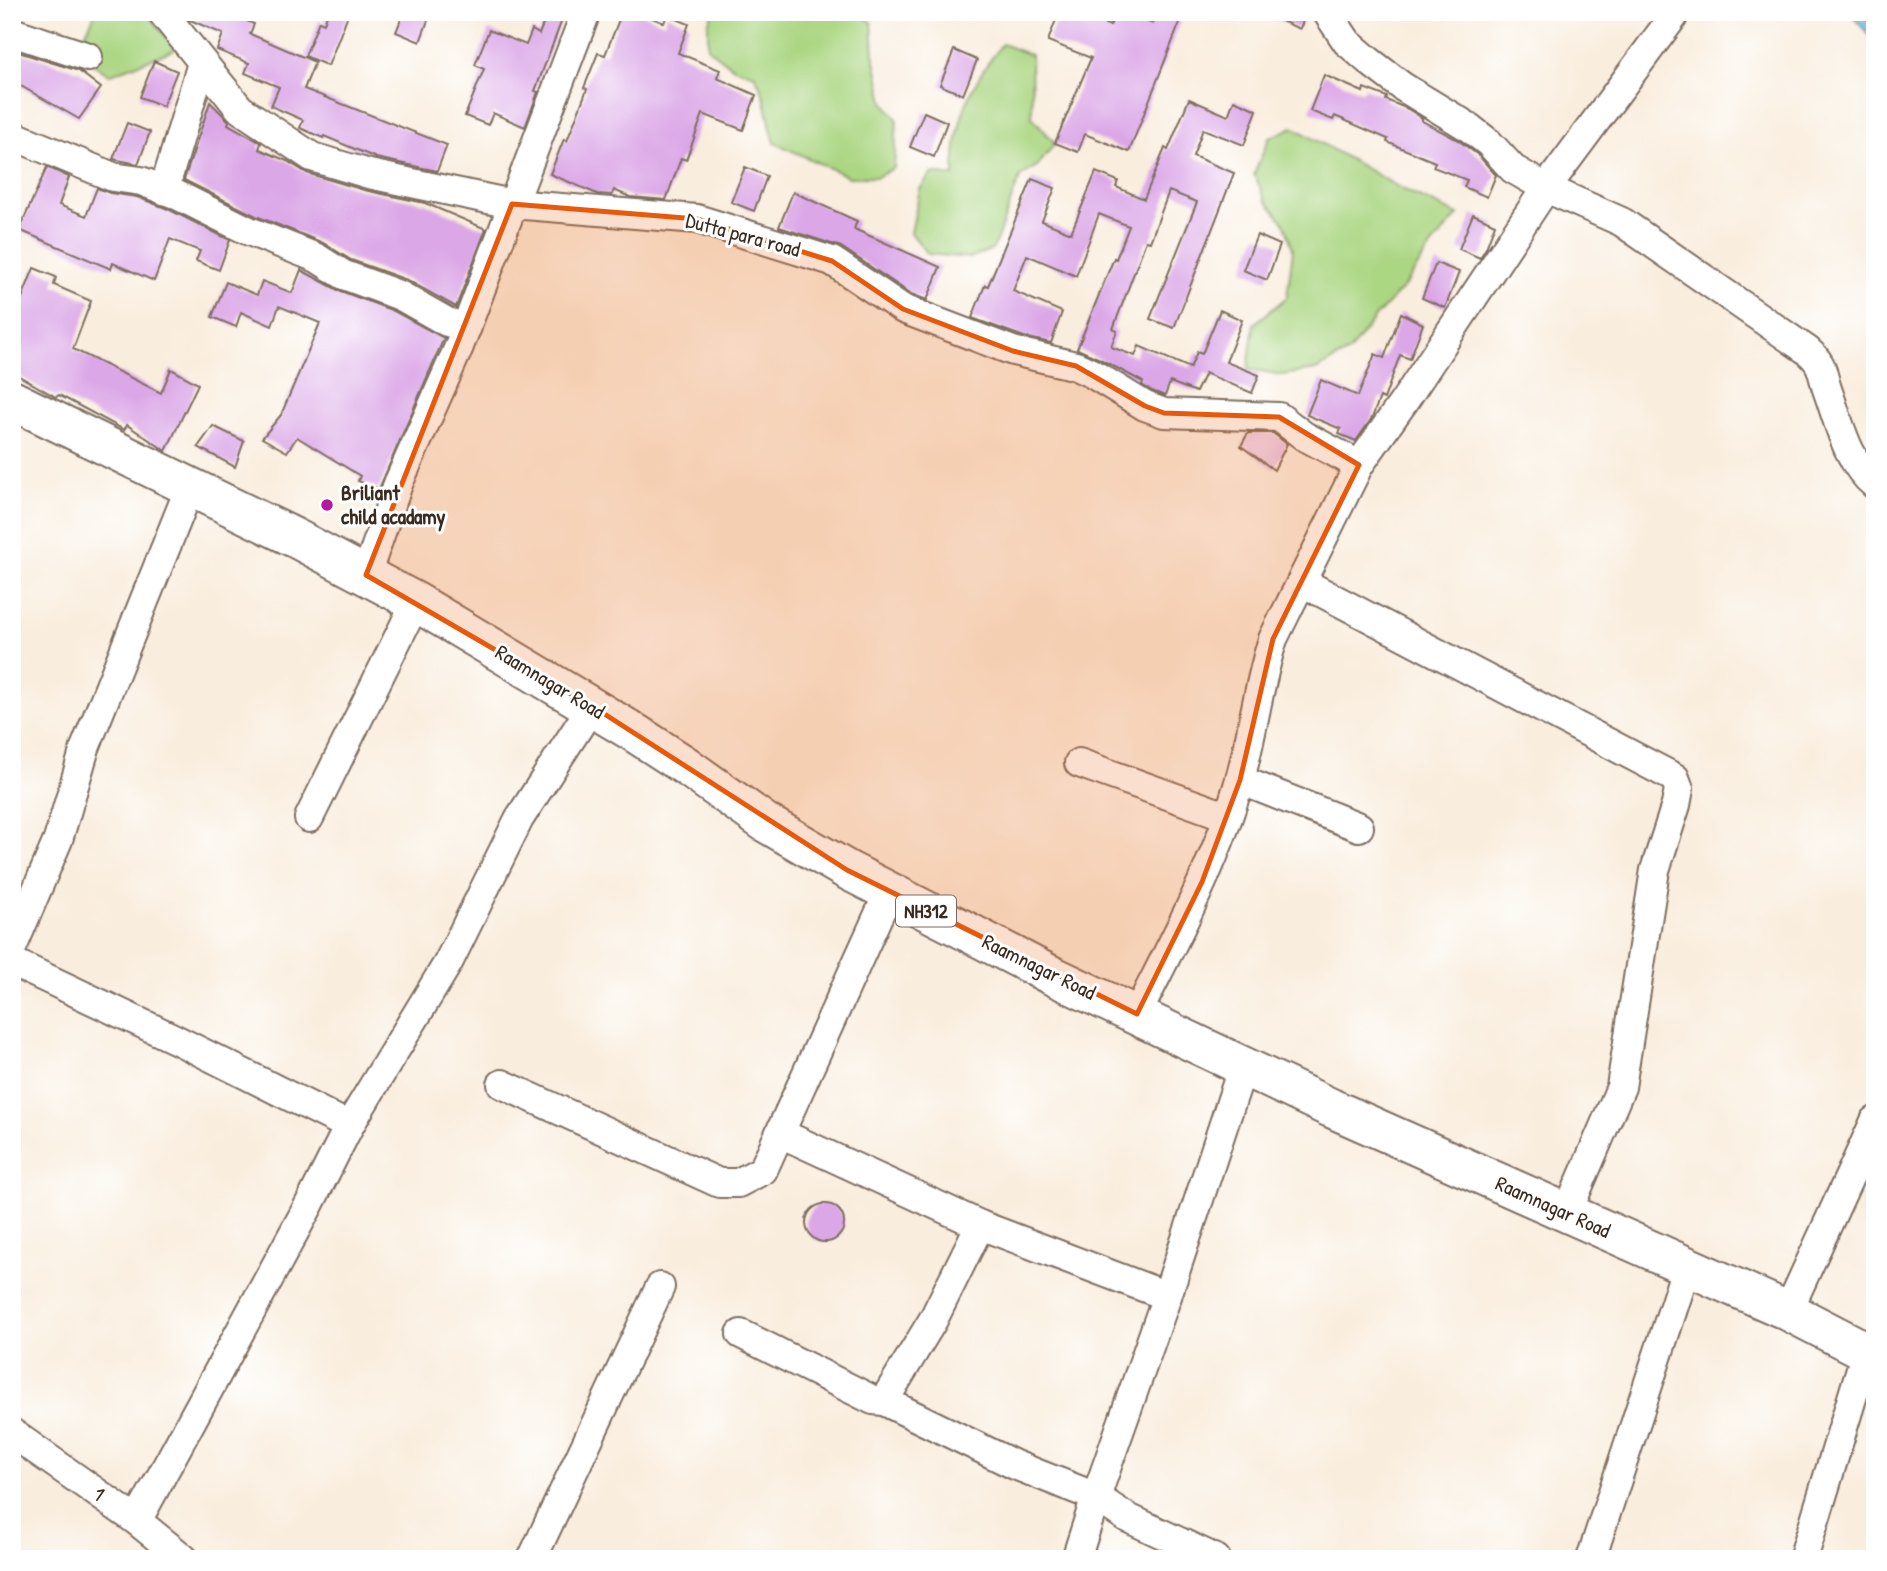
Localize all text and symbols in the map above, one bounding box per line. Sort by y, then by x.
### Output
street label: Dutta para road [683,205,804,264]
place label: Briliant child acadamy [341,478,446,532]
marker: Briliant child acadamy [319,497,335,513]
street label: Raamnagar Road [490,637,610,726]
road number: NH312 [896,896,956,926]
street label: Raamnagar Road [978,927,1101,1007]
street label: Raamnagar Road [1491,1168,1615,1245]
street label: 1 [88,1480,111,1508]

